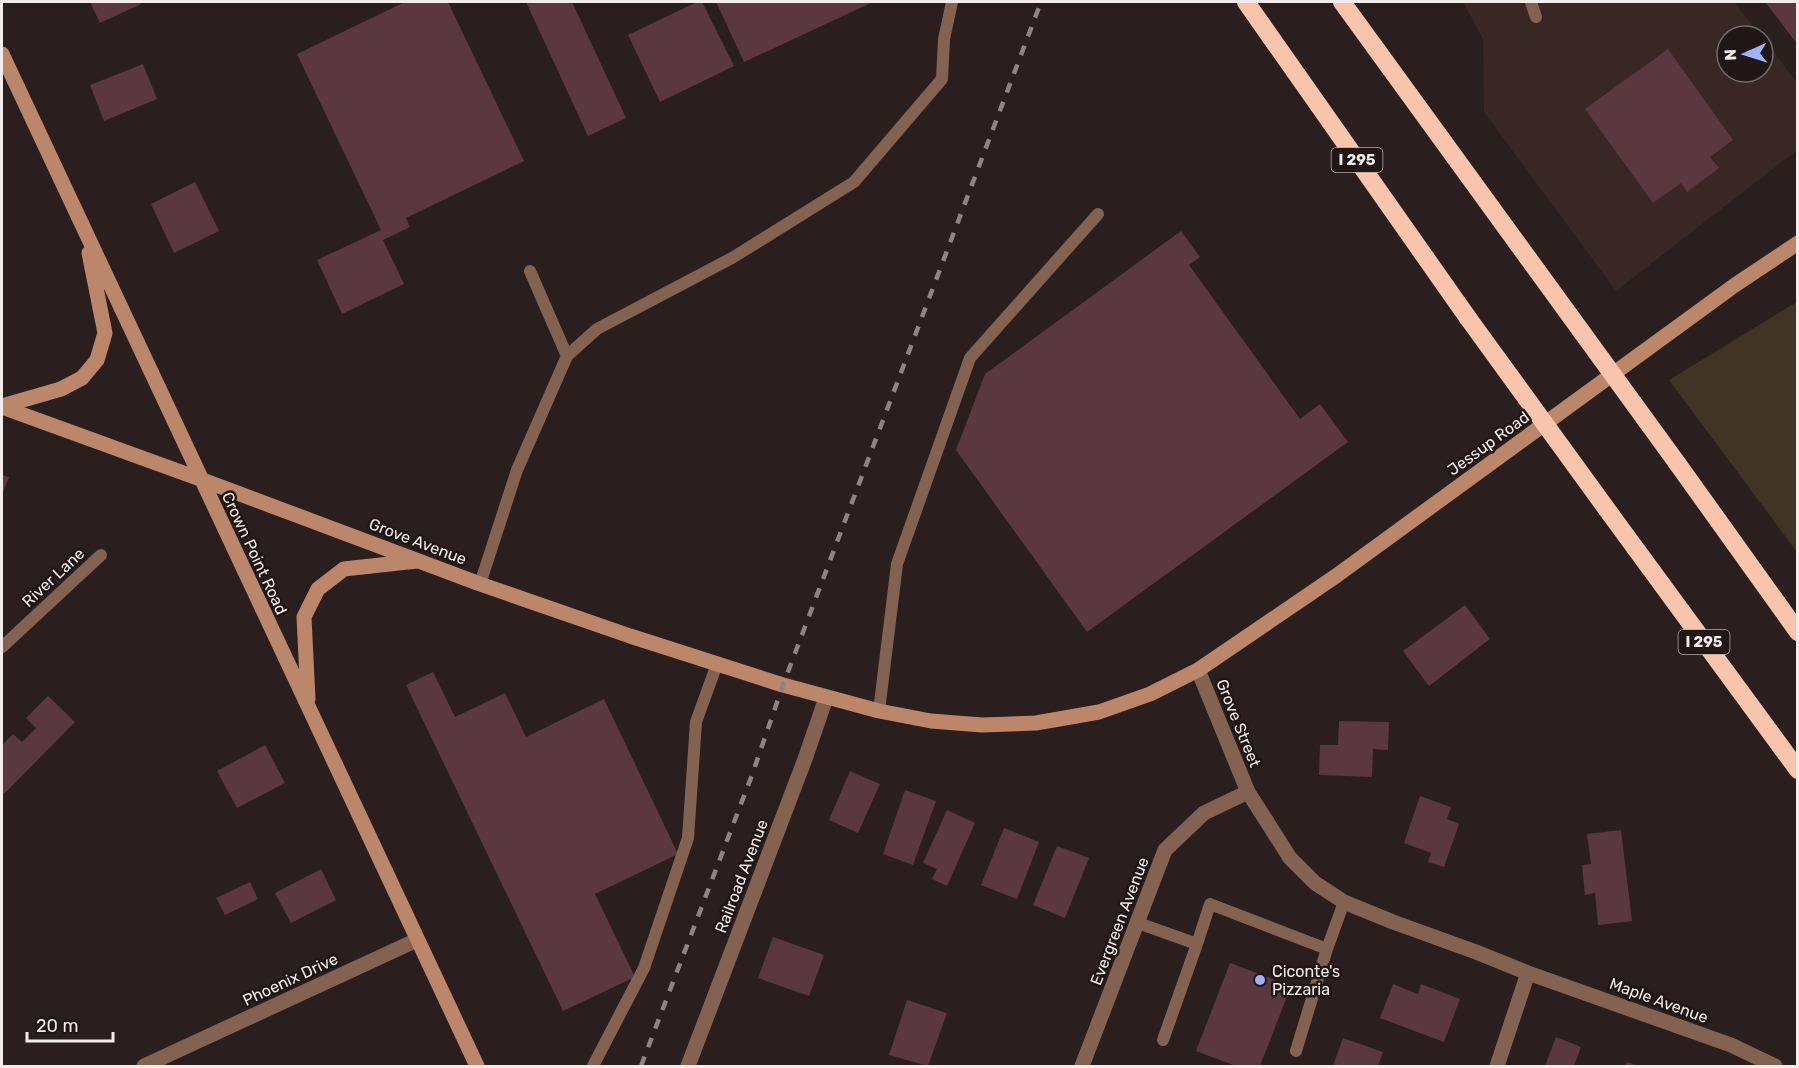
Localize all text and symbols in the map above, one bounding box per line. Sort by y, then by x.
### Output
north arrow [1715,24,1775,84]
text: N [1721,49,1740,61]
road number: I 295 [1332,148,1382,172]
street label: Jessup Road [1444,407,1533,479]
street label: Crown Point Road [218,489,291,617]
street label: Grove Avenue [366,514,469,569]
street label: River Lane [18,544,88,611]
road number: I 295 [1678,630,1730,654]
street label: Grove Street [1212,676,1265,770]
street label: Railroad Avenue [711,817,772,936]
street label: Evergreen Avenue [1086,854,1153,988]
street label: Phoenix Drive [240,949,341,1010]
place label: Ciconte's Pizzaria [1272,962,1340,999]
marker: Ciconte's Pizzaria [1253,973,1267,987]
street label: Maple Avenue [1607,974,1711,1027]
scale bar [27,1005,112,1043]
text: 20 m [36,1015,78,1037]

